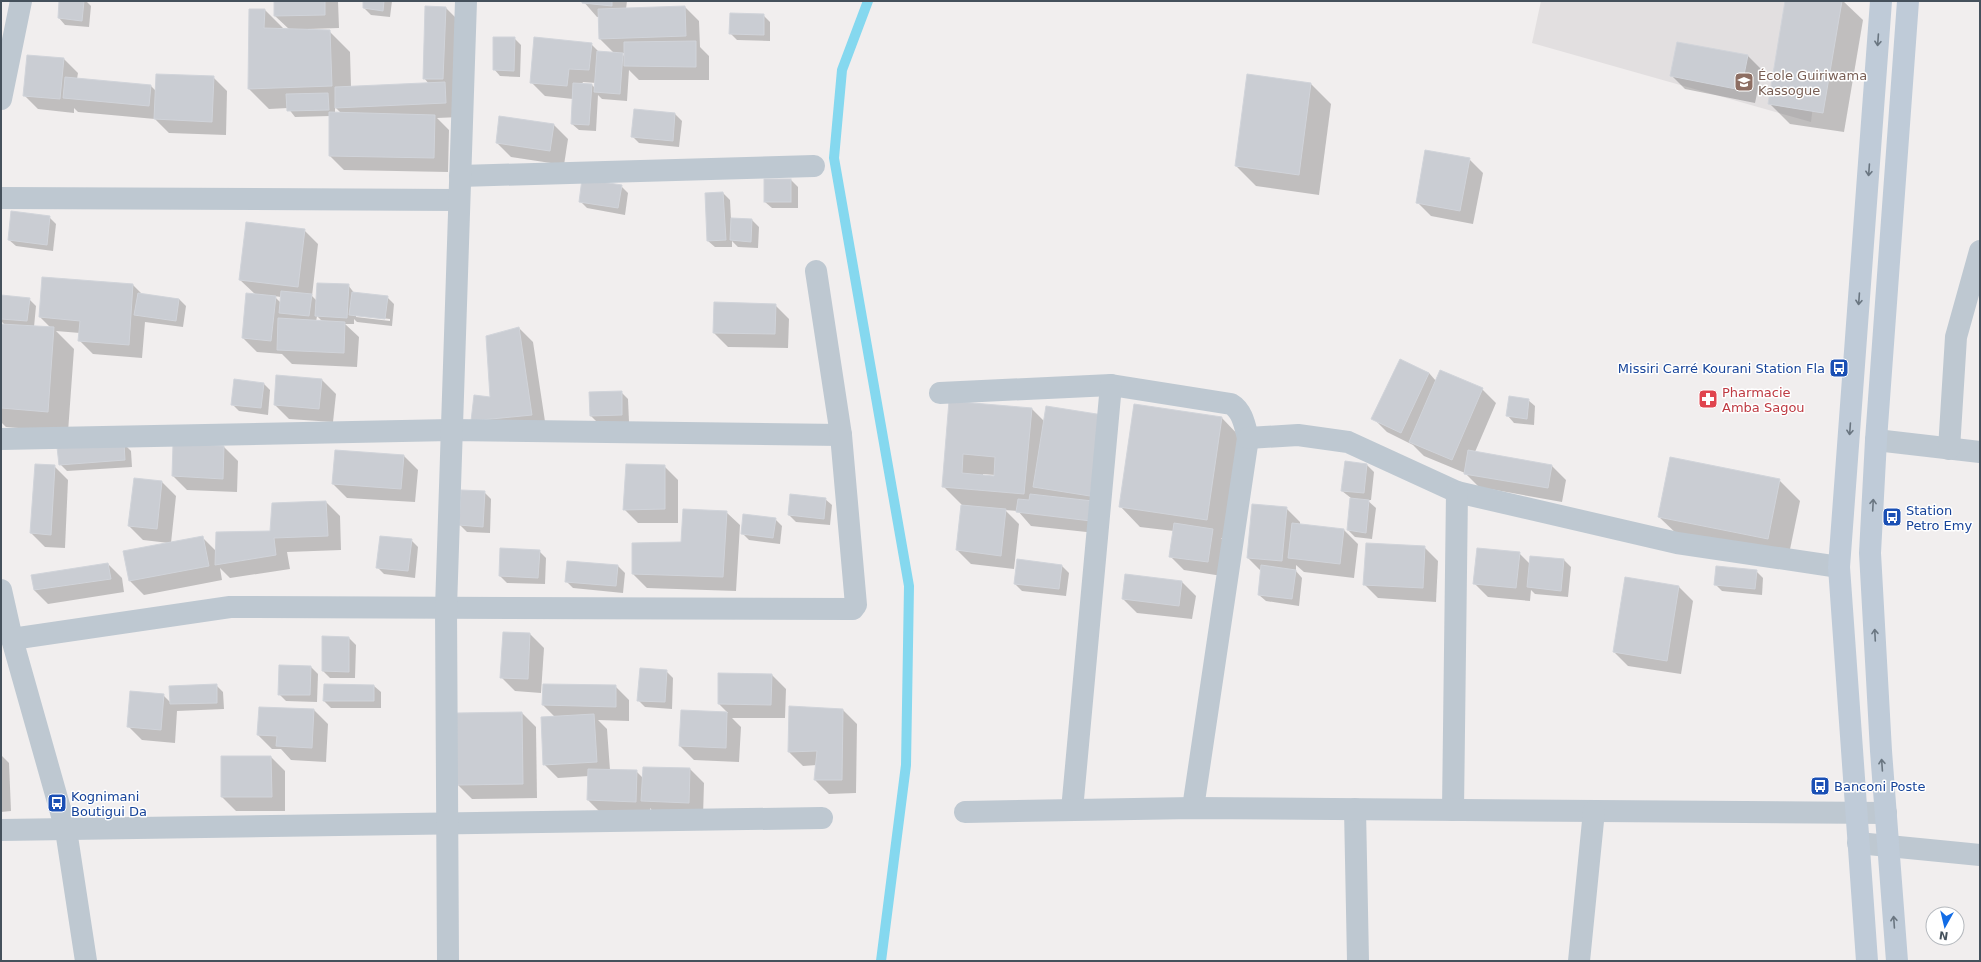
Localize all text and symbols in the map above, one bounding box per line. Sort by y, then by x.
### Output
one-way arrow [1875,33,1882,46]
place label: École Guiriwama Kassogue [1758,68,1867,98]
school or university icon: École Guiriwama Kassogue [1733,71,1755,93]
one-way arrow [1865,163,1872,176]
one-way arrow [1856,292,1863,305]
bus stop icon: Missiri Carré Kourani Station Fla [1828,357,1850,379]
place label: Missiri Carré Kourani Station Fla [1618,361,1825,376]
place label: Pharmacie Amba Sagou [1722,385,1805,415]
pharmacy icon: Pharmacie Amba Sagou [1697,388,1719,410]
one-way arrow [1846,422,1853,435]
one-way arrow [1869,499,1876,512]
place label: Station Petro Emy [1906,503,1972,533]
bus stop icon: Station Petro Emy [1881,506,1903,528]
one-way arrow [1871,629,1878,642]
one-way arrow [1879,759,1886,772]
bus stop icon: Banconi Poste [1809,775,1831,797]
place label: Banconi Poste [1834,779,1925,794]
place label: Kognimani Boutigui Da [71,789,147,819]
bus stop icon: Kognimani Boutigui Da [46,792,68,814]
north arrow [1925,906,1965,946]
one-way arrow [1890,916,1897,929]
text: N [1938,928,1949,942]

